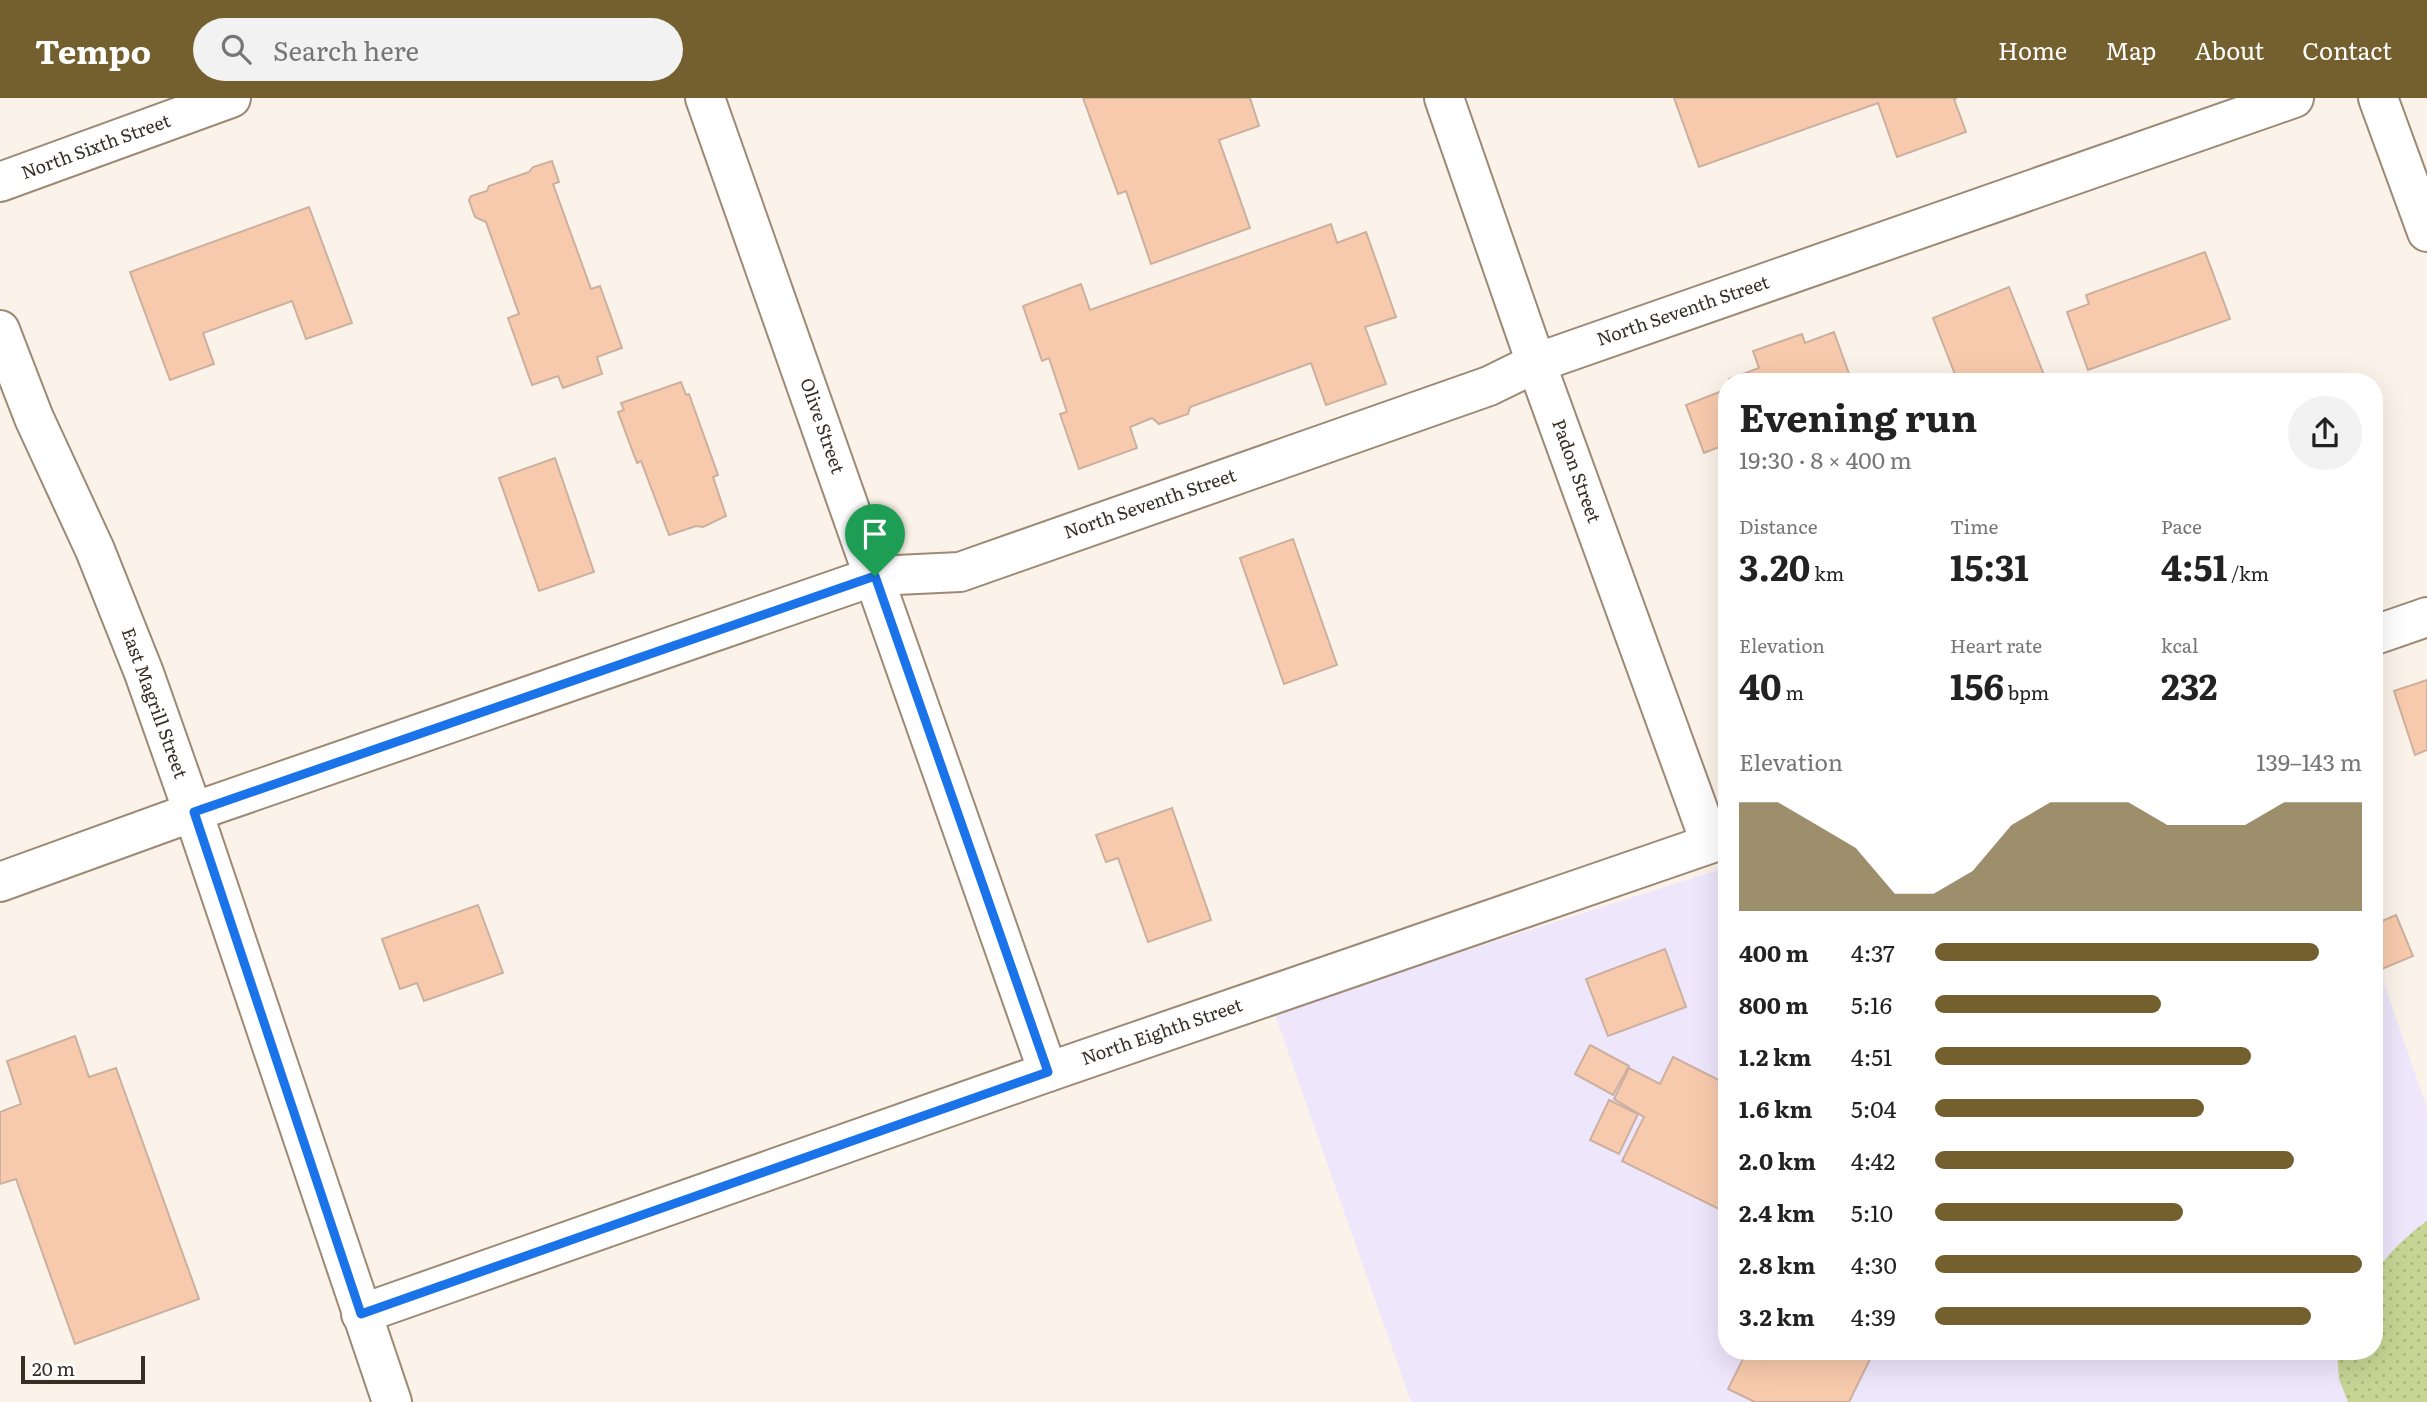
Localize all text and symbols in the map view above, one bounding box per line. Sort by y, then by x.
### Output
search box [193,18,683,81]
text: Tempo [35,25,151,74]
icon: search [217,30,255,68]
text: Search here [273,30,419,69]
text: Home [1998,32,2067,67]
text: Map [2105,32,2156,67]
text: About [2194,32,2264,67]
text: Contact [2302,32,2392,67]
street label: North Sixth Street [17,106,174,185]
street label: North Seventh Street [1593,267,1773,352]
street label: Olive Street [794,374,853,478]
text: Evening run [1739,387,1977,444]
button: share [2288,396,2362,470]
street label: Padon Street [1546,415,1609,527]
text: 19:30 · 8 × 400 m [1739,442,1912,476]
street label: North Seventh Street [1060,460,1240,545]
pin [845,504,905,576]
text: Distance [1739,512,1818,540]
text: Time [1950,512,1998,540]
text: Pace [2161,512,2202,540]
icon: arrive [856,515,894,553]
text: 3.20 [1739,540,1810,592]
text: 15:31 [1950,540,2029,592]
text: 4:51 [2161,540,2227,592]
text: km [1810,559,1844,587]
text: /km [2227,559,2269,587]
street label: East Magrill Street [116,623,196,782]
text: Elevation [1739,631,1825,659]
text: Heart rate [1950,631,2042,659]
text: kcal [2161,631,2198,659]
text: 40 [1739,659,1782,711]
text: 156 [1950,659,2004,711]
text: 232 [2161,659,2218,711]
text: m [1782,678,1804,706]
text: bpm [2004,678,2049,706]
text: Elevation [1739,744,1843,778]
text: 139–143 m [2256,744,2362,778]
text: 400 m [1739,935,1809,969]
text: 4:37 [1851,935,1895,969]
text: 800 m [1739,987,1808,1021]
text: 5:16 [1851,987,1892,1021]
street label: North Eighth Street [1077,990,1246,1071]
text: 1.2 km [1739,1039,1811,1073]
text: 4:51 [1851,1039,1892,1073]
text: 1.6 km [1739,1091,1812,1125]
text: 5:04 [1851,1091,1896,1125]
text: 2.0 km [1739,1143,1816,1177]
text: 4:42 [1851,1143,1895,1177]
text: 2.4 km [1739,1195,1815,1229]
text: 5:10 [1851,1195,1893,1229]
text: 2.8 km [1739,1247,1815,1281]
text: 4:30 [1851,1247,1897,1281]
text: 3.2 km [1739,1299,1815,1333]
text: 4:39 [1851,1299,1896,1333]
scale bar [21,1353,145,1385]
text: 20 m [32,1354,75,1382]

